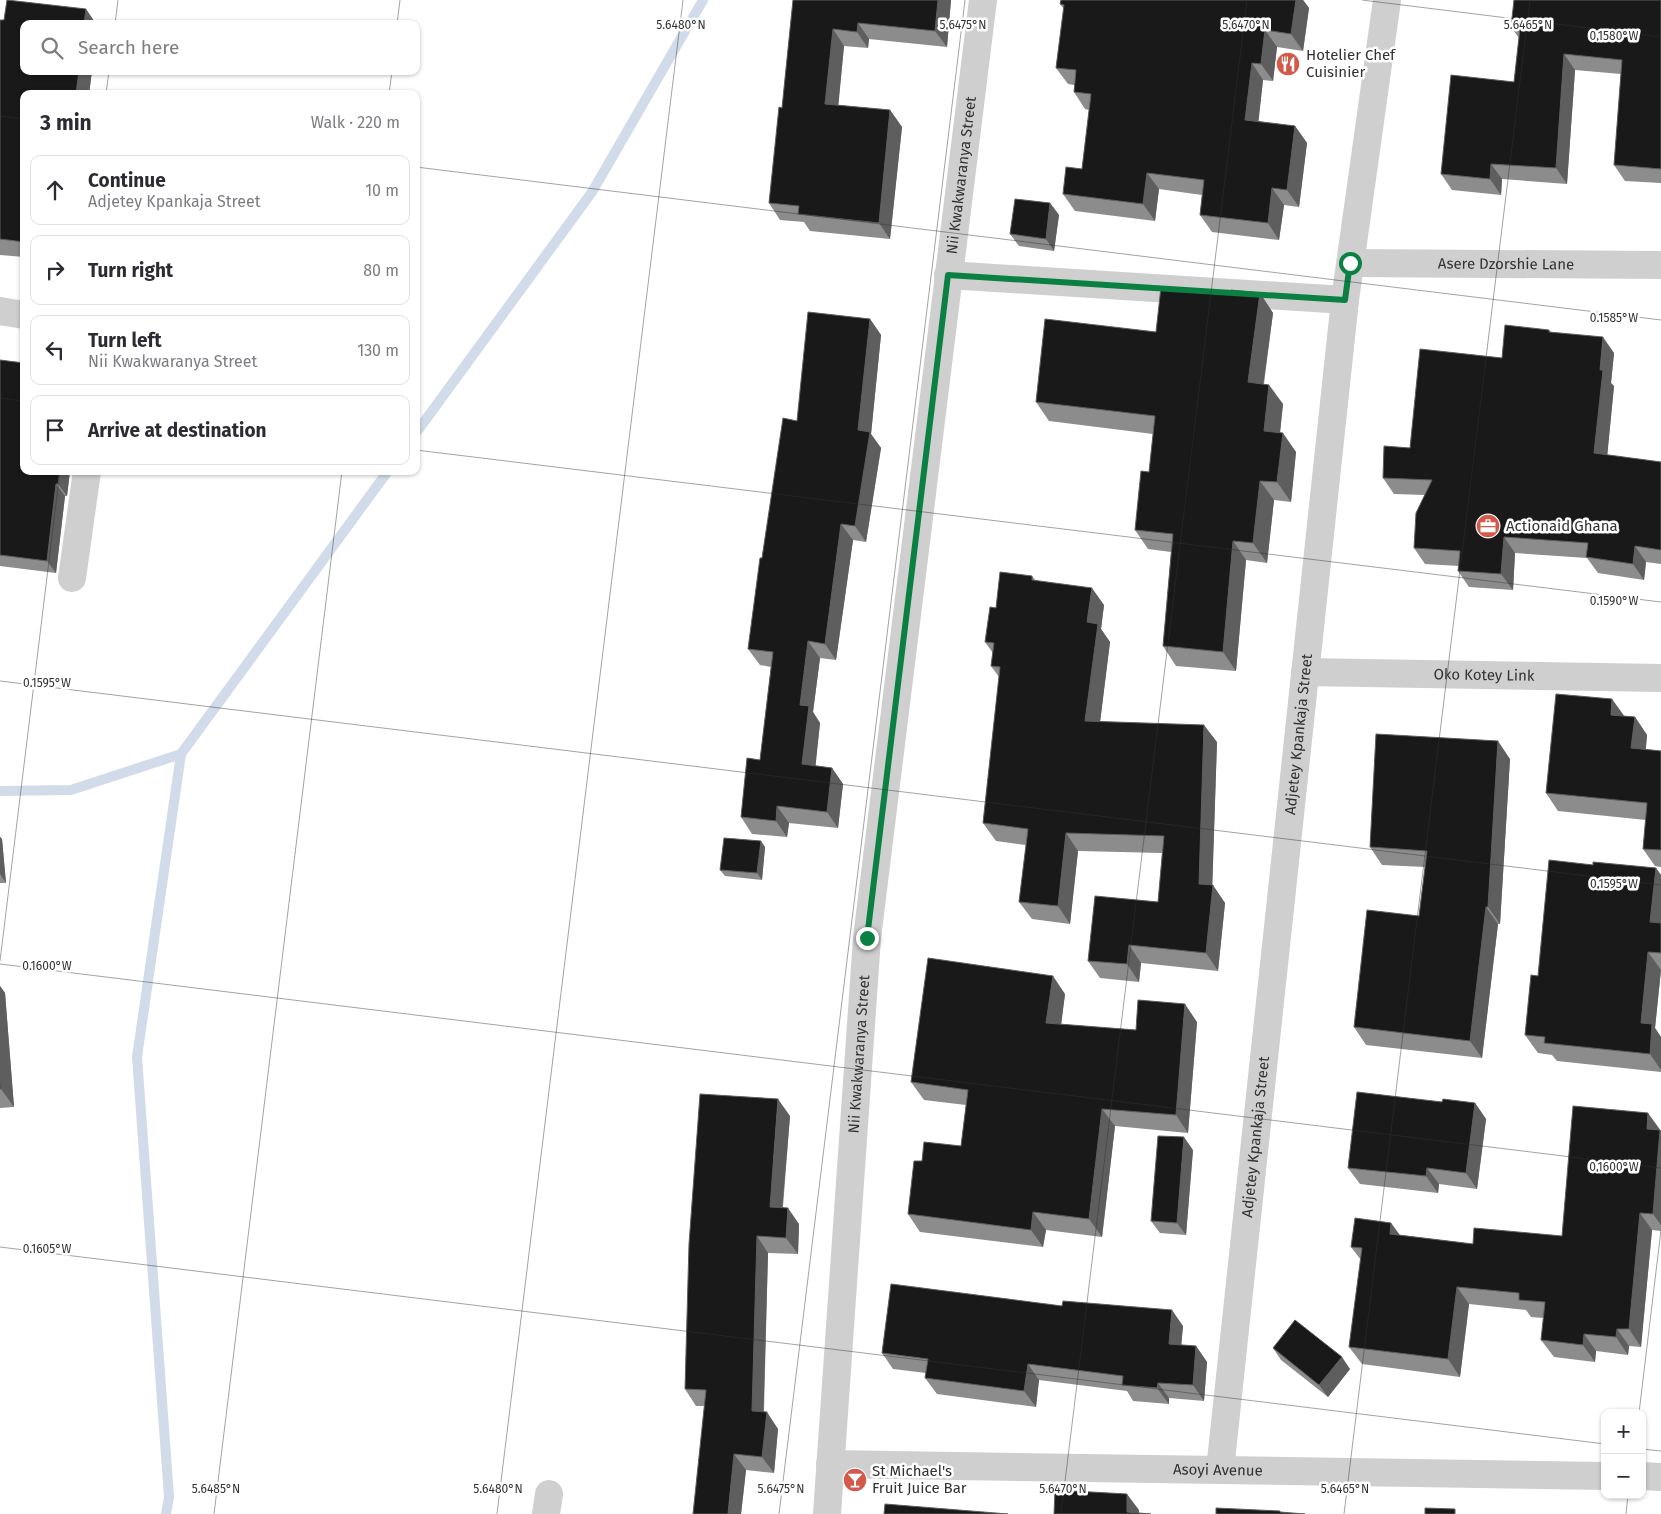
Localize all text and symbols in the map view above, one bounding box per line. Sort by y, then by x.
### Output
text: 5.6480°N [656,18,706,32]
text: 5.6475°N [940,18,986,32]
text: 5.6470°N [1222,18,1270,32]
text: 5.6465°N [1504,18,1552,32]
search box [20,20,420,75]
text: 0.1580°W [1589,29,1639,43]
icon: search [38,34,66,62]
text: Search here [78,36,179,59]
place label: Hotelier Chef Cuisinier [1306,46,1396,81]
restaurant icon: Hotelier Chef Cuisinier [1275,51,1301,77]
street label: Nii Kwakwaranya Street [943,95,980,255]
text: 3 min [40,110,92,136]
text: Walk · 220 m [311,113,400,132]
text: Continue [88,169,166,192]
icon: ahead [41,176,69,204]
text: 10 m [365,181,399,200]
text: Adjetey Kpankaja Street [88,192,260,211]
route start [1339,252,1362,275]
street label: Asere Dzorshie Lane [1438,255,1574,273]
icon: right [41,256,69,284]
text: Turn right [88,259,173,282]
text: 80 m [363,261,399,280]
text: 0.1585°W [1590,311,1638,325]
text: Turn left [88,329,162,352]
icon: left [41,336,69,364]
text: 130 m [357,341,399,360]
text: Nii Kwakwaranya Street [88,352,257,371]
icon: arrive [41,416,69,444]
text: Arrive at destination [88,419,267,442]
office icon: Actionaid Ghana [1475,513,1501,539]
place label: Actionaid Ghana [1506,517,1618,535]
text: 0.1590°W [1590,594,1638,608]
street label: Adjetey Kpankaja Street [1281,652,1316,816]
street label: Oko Kotey Link [1433,665,1535,685]
text: 0.1595°W [23,676,71,690]
text: 0.1595°W [1590,877,1638,891]
route end [856,927,879,950]
text: 0.1600°W [22,959,72,973]
street label: Nii Kwakwaranya Street [844,974,873,1134]
street label: Adjetey Kpankaja Street [1238,1055,1273,1218]
text: 0.1600°W [1589,1160,1639,1174]
text: 0.1605°W [23,1242,71,1256]
map controls [1601,1409,1646,1499]
button: + [1601,1409,1646,1454]
button: − [1601,1454,1646,1499]
street label: Asoyi Avenue [1173,1460,1263,1480]
place label: St Michael's Fruit Juice Bar [872,1462,967,1497]
bar icon: St Michael's Fruit Juice Bar [842,1467,868,1493]
text: 5.6485°N [192,1482,240,1496]
text: 5.6480°N [473,1482,523,1496]
text: 5.6475°N [758,1482,804,1496]
text: 5.6470°N [1039,1482,1087,1496]
text: 5.6465°N [1321,1482,1369,1496]

